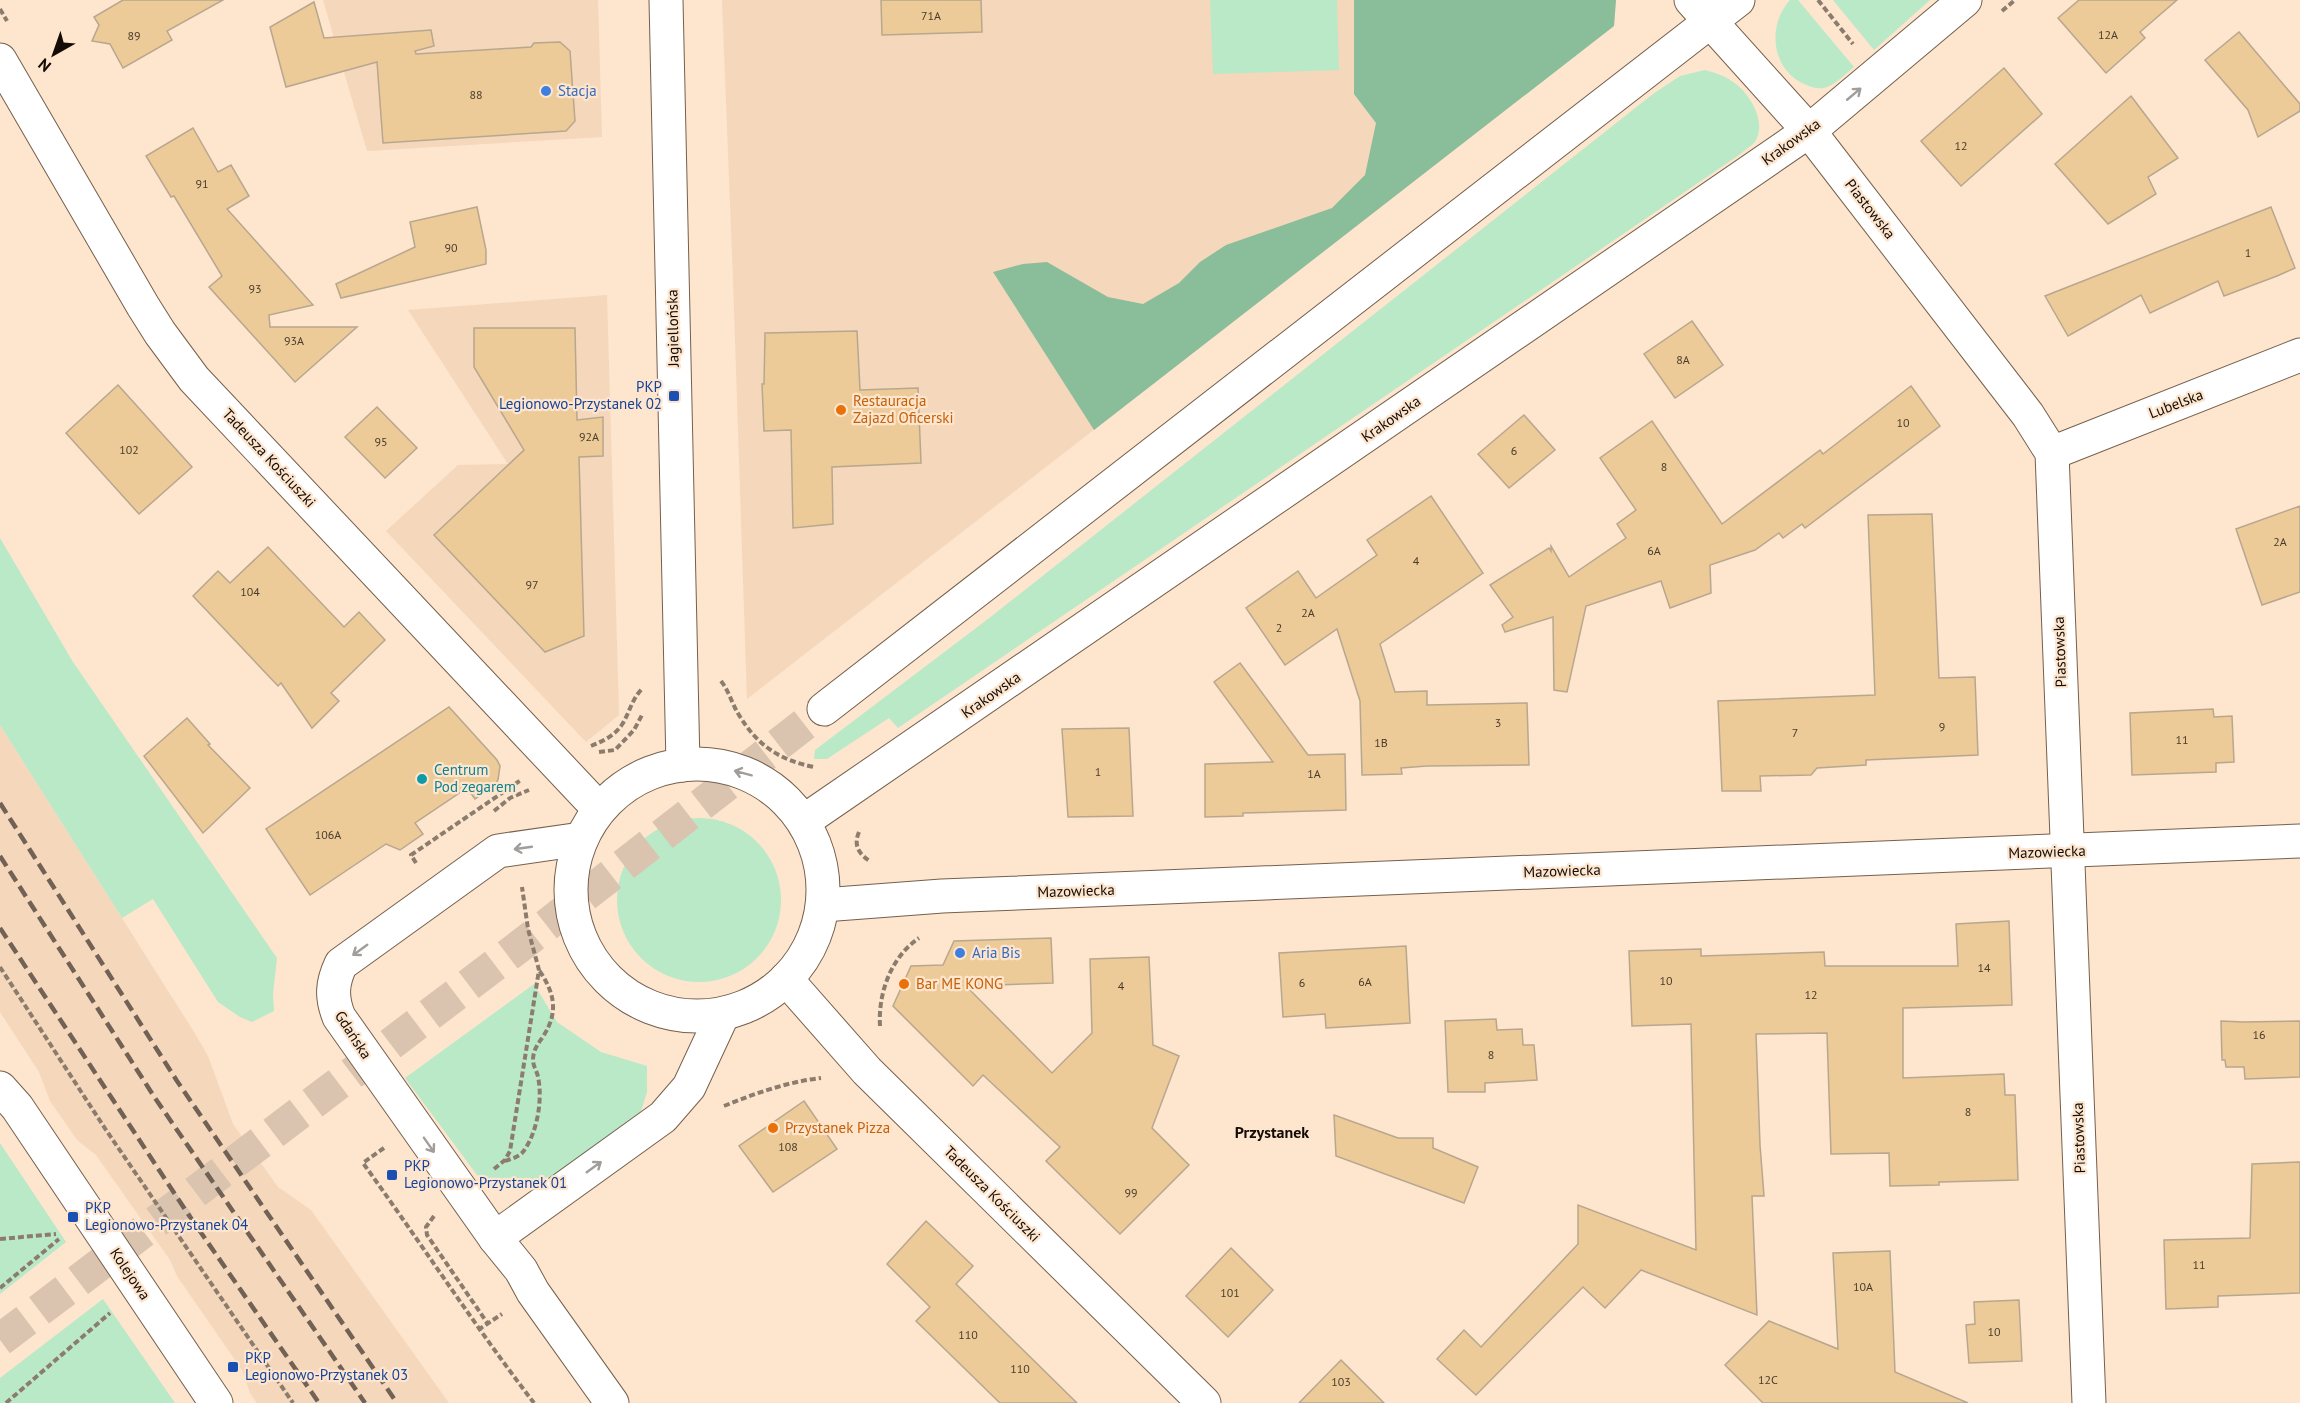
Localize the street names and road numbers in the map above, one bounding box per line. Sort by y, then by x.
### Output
street label: Krakowska [1758,114,1824,169]
street label: Piastowska [1841,175,1900,242]
street label: Jagiellońska [662,289,683,368]
street label: Lubelska [2146,385,2206,423]
street label: Krakowska [1357,391,1424,446]
street label: Tadeusza Kościuszki [219,404,320,511]
street label: Piastowska [2049,616,2070,688]
street label: Krakowska [957,667,1024,722]
street label: Mazowiecka [2008,841,2086,862]
street label: Mazowiecka [1523,860,1601,881]
street label: Mazowiecka [1037,880,1115,901]
street label: Gdańska [331,1007,376,1062]
street label: Piastowska [2068,1102,2089,1174]
street label: Tadeusza Kościuszki [940,1142,1044,1246]
street label: Kolejowa [106,1244,155,1303]

